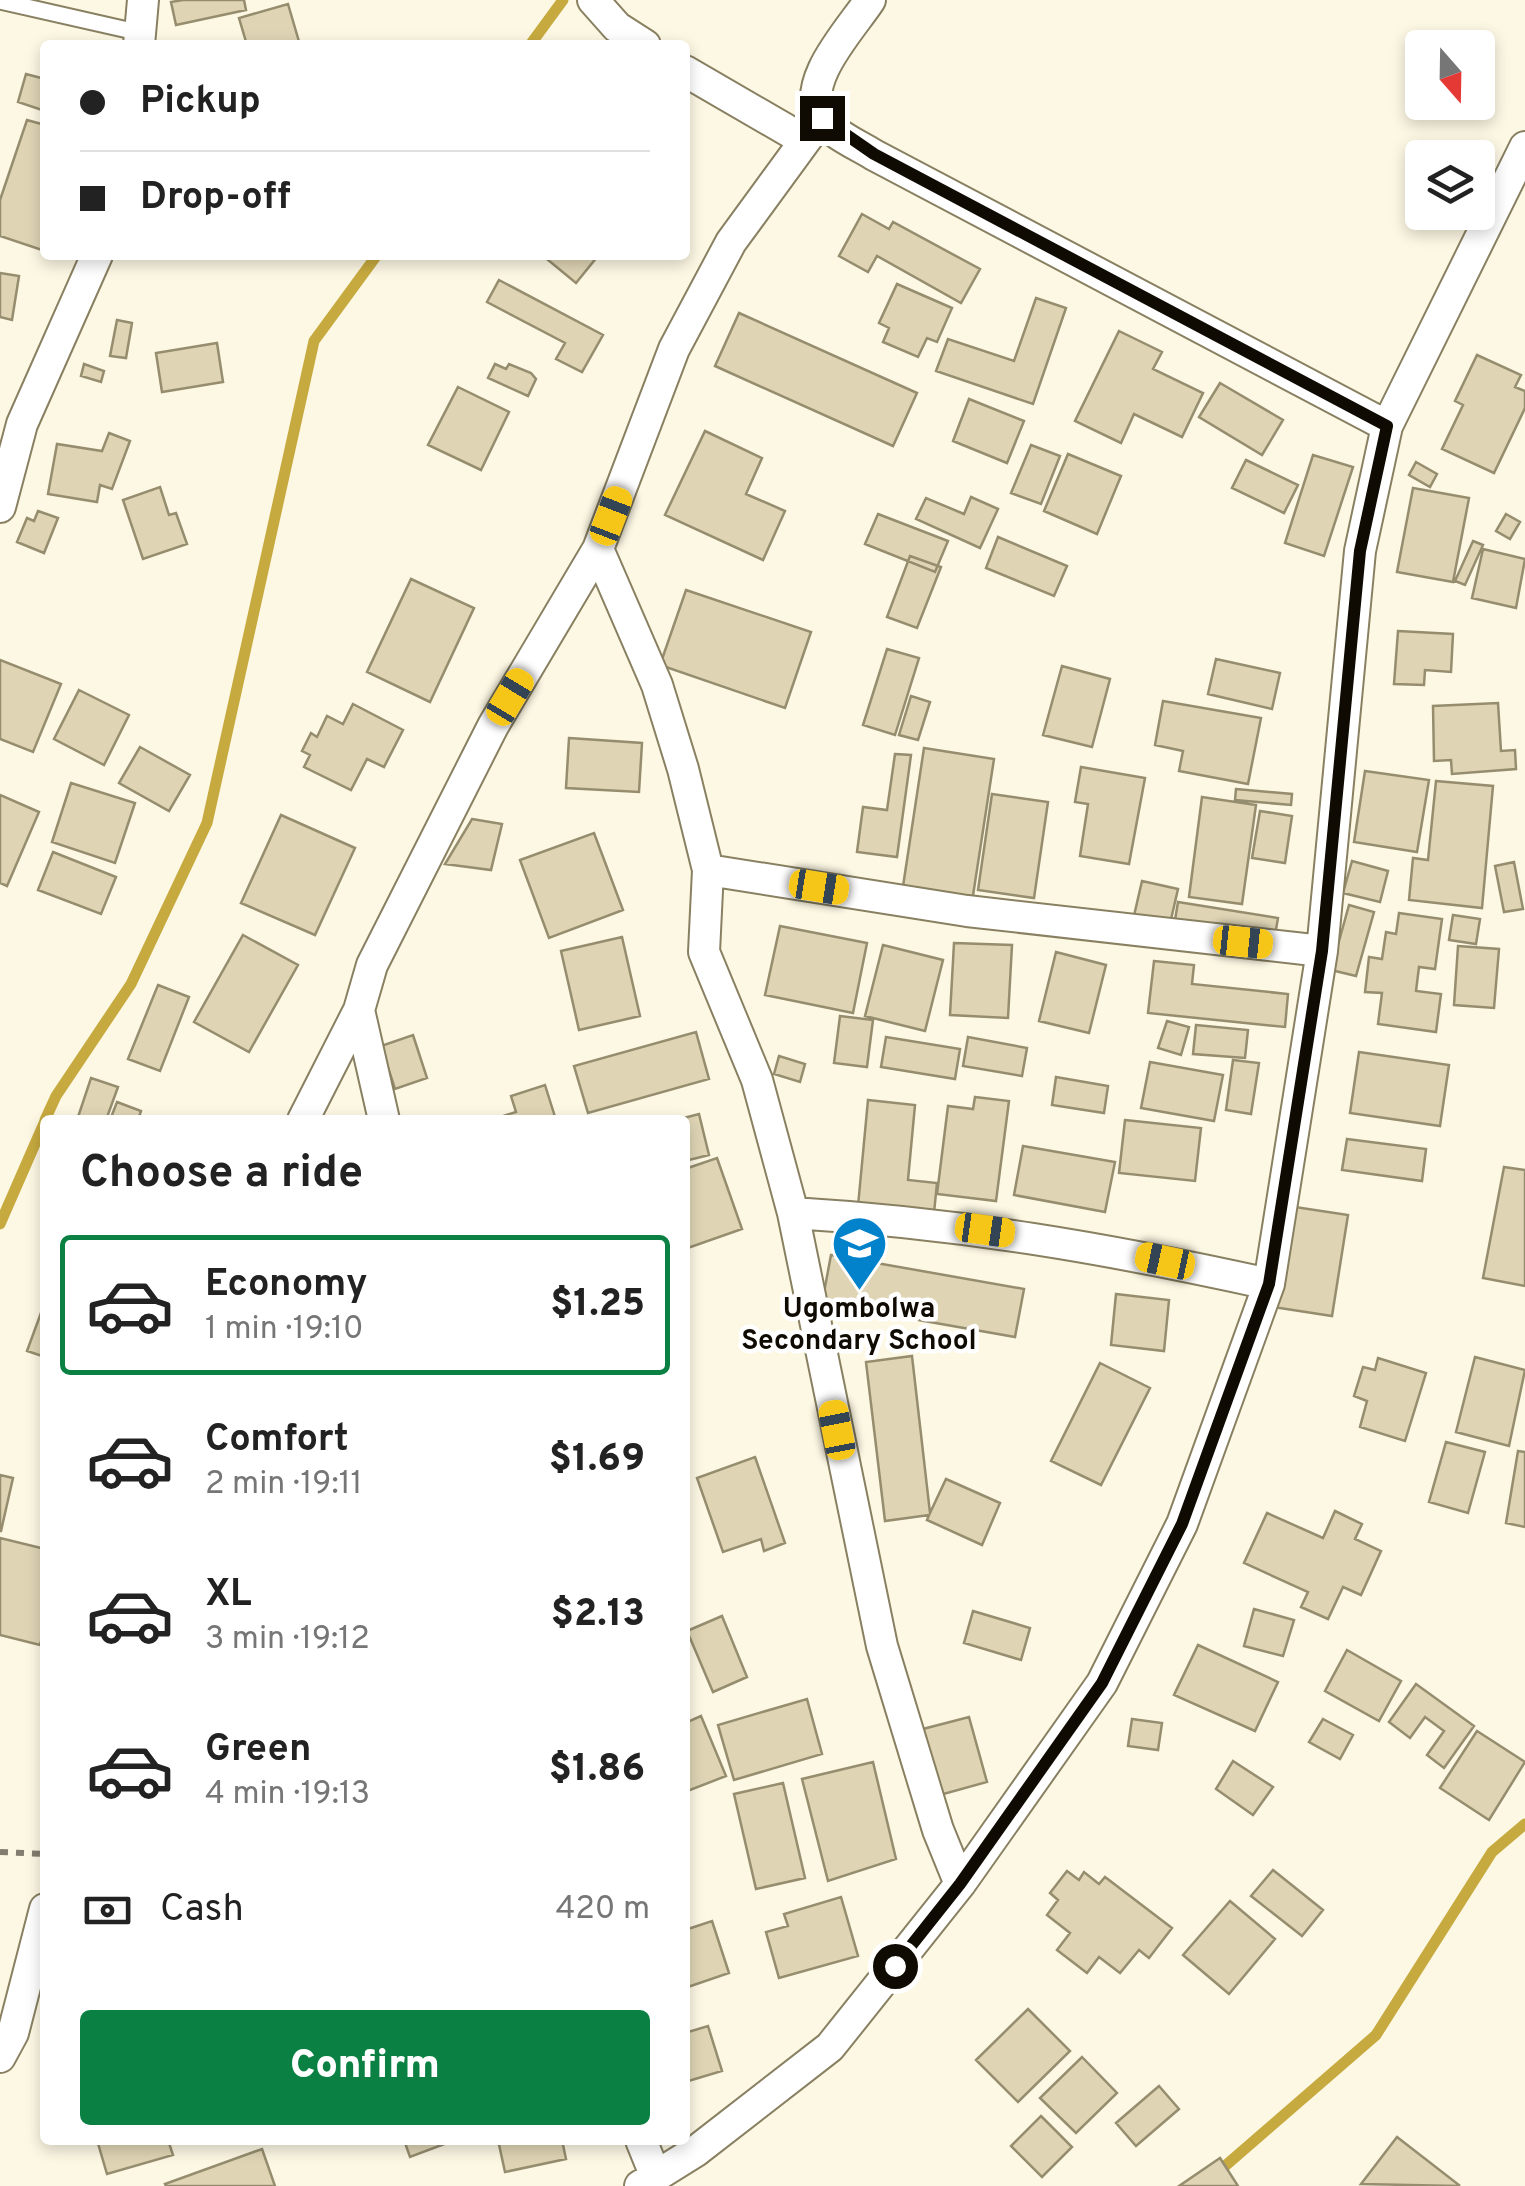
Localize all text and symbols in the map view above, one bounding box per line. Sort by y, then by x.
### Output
north arrow [1405,30,1495,120]
map controls [1405,30,1495,230]
text: Pickup [140,78,261,127]
route end [800,96,845,141]
button: layers [1405,140,1495,230]
text: Drop-off [140,174,291,223]
car [586,483,636,549]
car [482,664,538,730]
car [787,867,851,907]
car [1212,924,1274,960]
text: Choose a ride [80,1146,363,1203]
car [953,1211,1017,1249]
school or university icon: Ugombolwa Secondary School [829,1214,889,1293]
car [1133,1240,1197,1282]
icon: car [85,1260,175,1350]
text: Economy [205,1261,367,1310]
text: $1.25 [550,1281,645,1330]
place label: Ugombolwa Secondary School [741,1292,977,1360]
text: 1 min · 19:10 [205,1310,363,1350]
car [817,1398,857,1462]
icon: car [85,1415,175,1505]
text: Comfort [205,1416,349,1465]
text: $1.69 [549,1436,645,1485]
text: 2 min · 19:11 [205,1465,363,1505]
icon: car [85,1570,175,1660]
text: XL [205,1571,252,1620]
text: $2.13 [551,1591,645,1640]
text: 3 min · 19:12 [205,1620,370,1660]
icon: car [85,1725,175,1815]
text: Green [205,1726,311,1775]
text: $1.86 [549,1746,645,1795]
text: 4 min · 19:13 [205,1775,370,1815]
icon: cash [80,1883,135,1938]
text: Cash [160,1886,244,1935]
text: 420 m [555,1890,650,1930]
route start [873,1944,918,1989]
button: Confirm [80,2010,650,2125]

